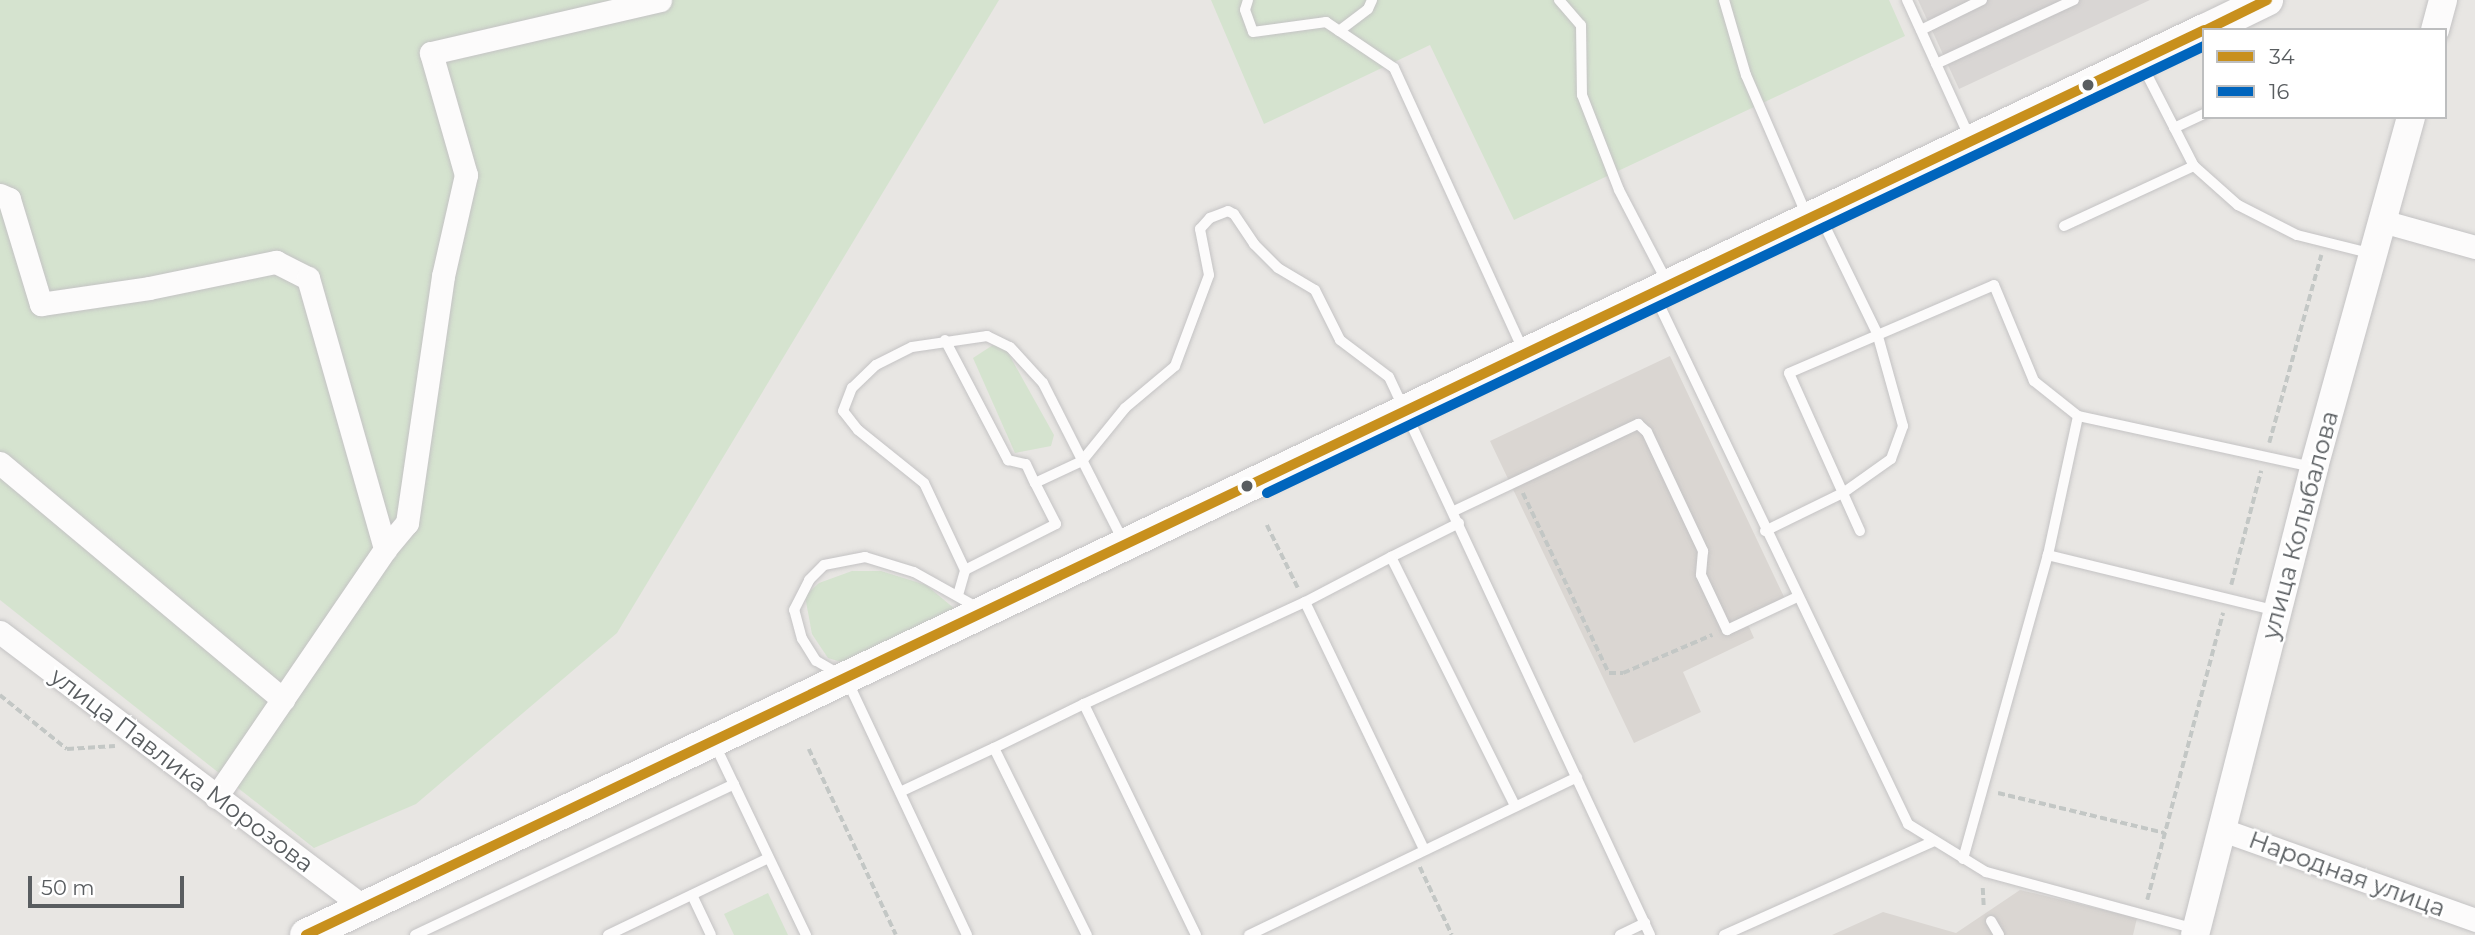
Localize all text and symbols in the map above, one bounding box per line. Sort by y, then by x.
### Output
legend [2202,28,2447,119]
text: 34 [2269,44,2295,69]
unlabelled marker [2081,78,2095,92]
text: 16 [2269,79,2289,104]
street label: улица Колыбалова [2256,408,2344,642]
unlabelled marker [1240,479,1254,493]
street label: улица Павлика Морозова [45,662,319,878]
street label: Народная улица [2245,825,2449,923]
scale bar [32,862,187,906]
text: 50 m [41,875,95,900]

